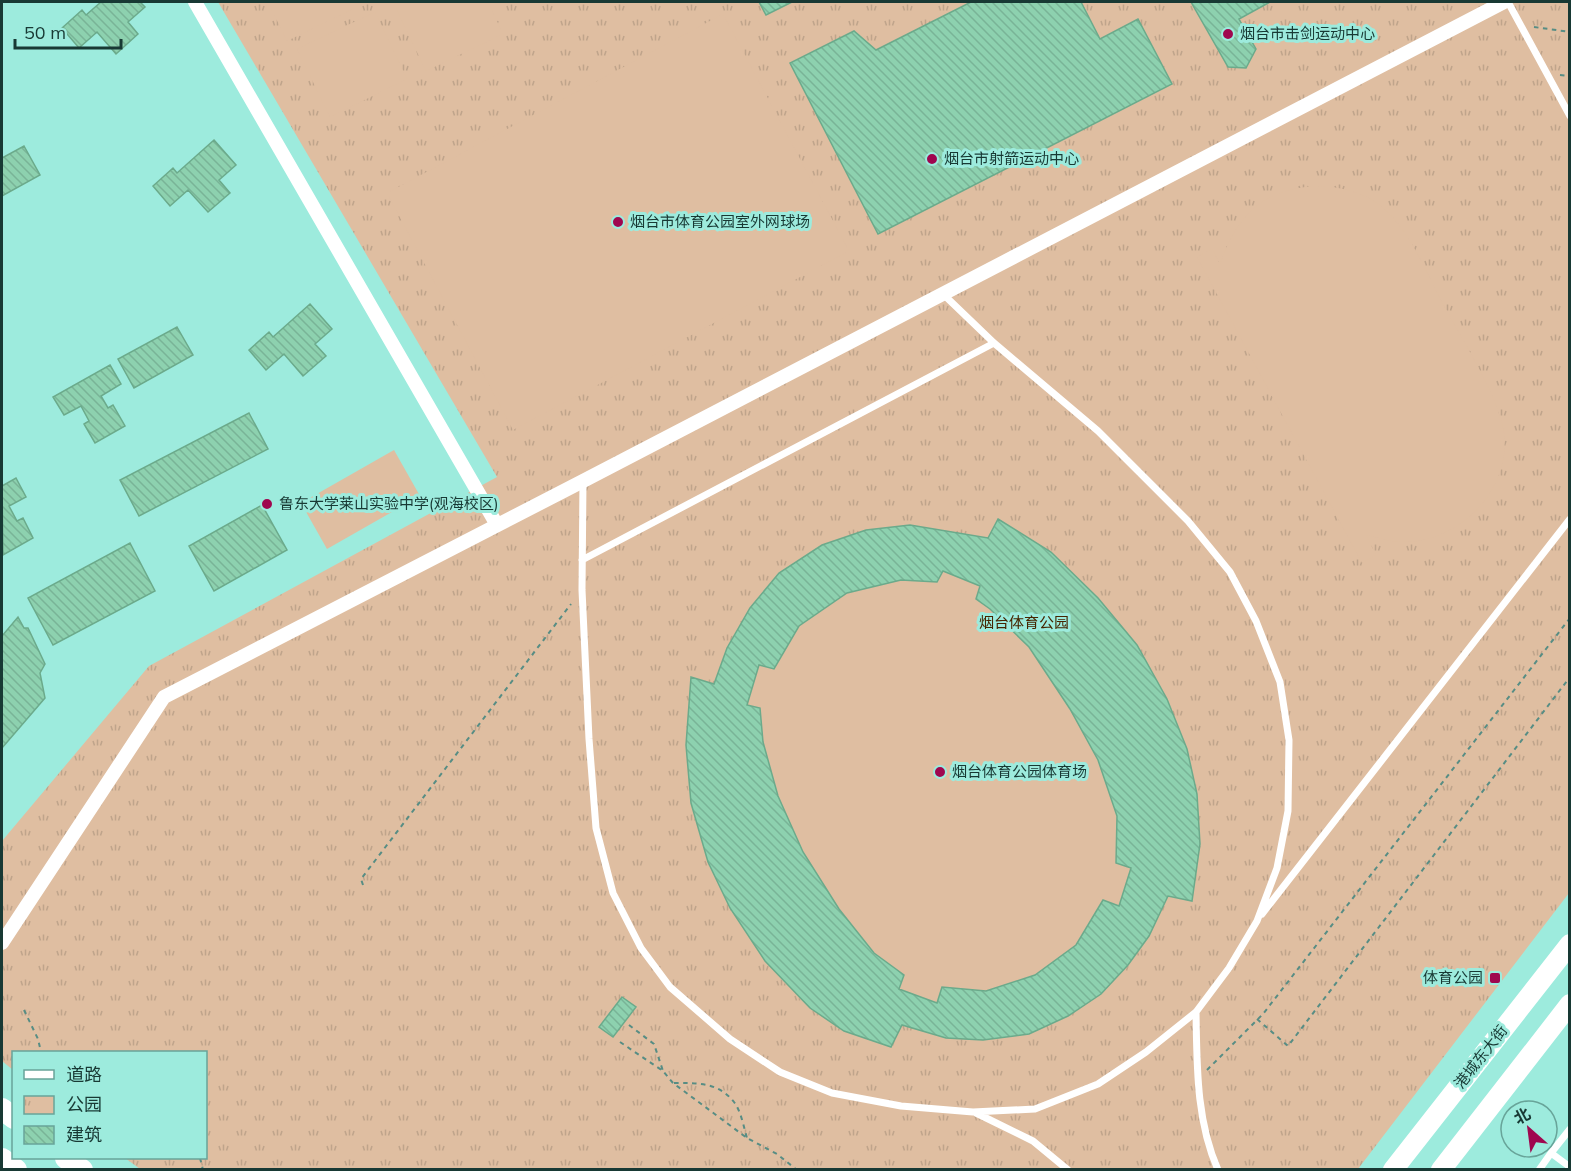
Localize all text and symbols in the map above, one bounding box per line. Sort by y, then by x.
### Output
scale bar [15,12,122,50]
text: 50 m [24,21,66,44]
place label: 烟台市击剑运动中心 [1240,24,1375,43]
marker: 烟台市击剑运动中心 [1221,27,1235,41]
place label: 烟台市射箭运动中心 [944,149,1079,168]
marker: 烟台市射箭运动中心 [925,152,939,166]
place label: 烟台市体育公园室外网球场 [630,212,810,231]
marker: 烟台市体育公园室外网球场 [611,215,625,229]
place label: 鲁东大学莱山实验中学(观海校区) [279,494,499,513]
marker: 鲁东大学莱山实验中学(观海校区) [260,497,274,511]
park label: 烟台体育公园 [979,613,1069,632]
place label: 烟台体育公园体育场 [952,762,1087,781]
marker: 烟台体育公园体育场 [933,765,947,779]
place label: 体育公园 [1423,968,1483,987]
marker: 体育公园 [1488,971,1502,985]
street label: 港城东大街 [1450,1021,1511,1092]
legend [12,1051,207,1159]
text: 道路 [66,1063,102,1086]
text: 公园 [66,1093,102,1116]
north arrow [1499,1099,1559,1159]
text: 北 [1510,1103,1534,1128]
text: 建筑 [66,1123,102,1146]

